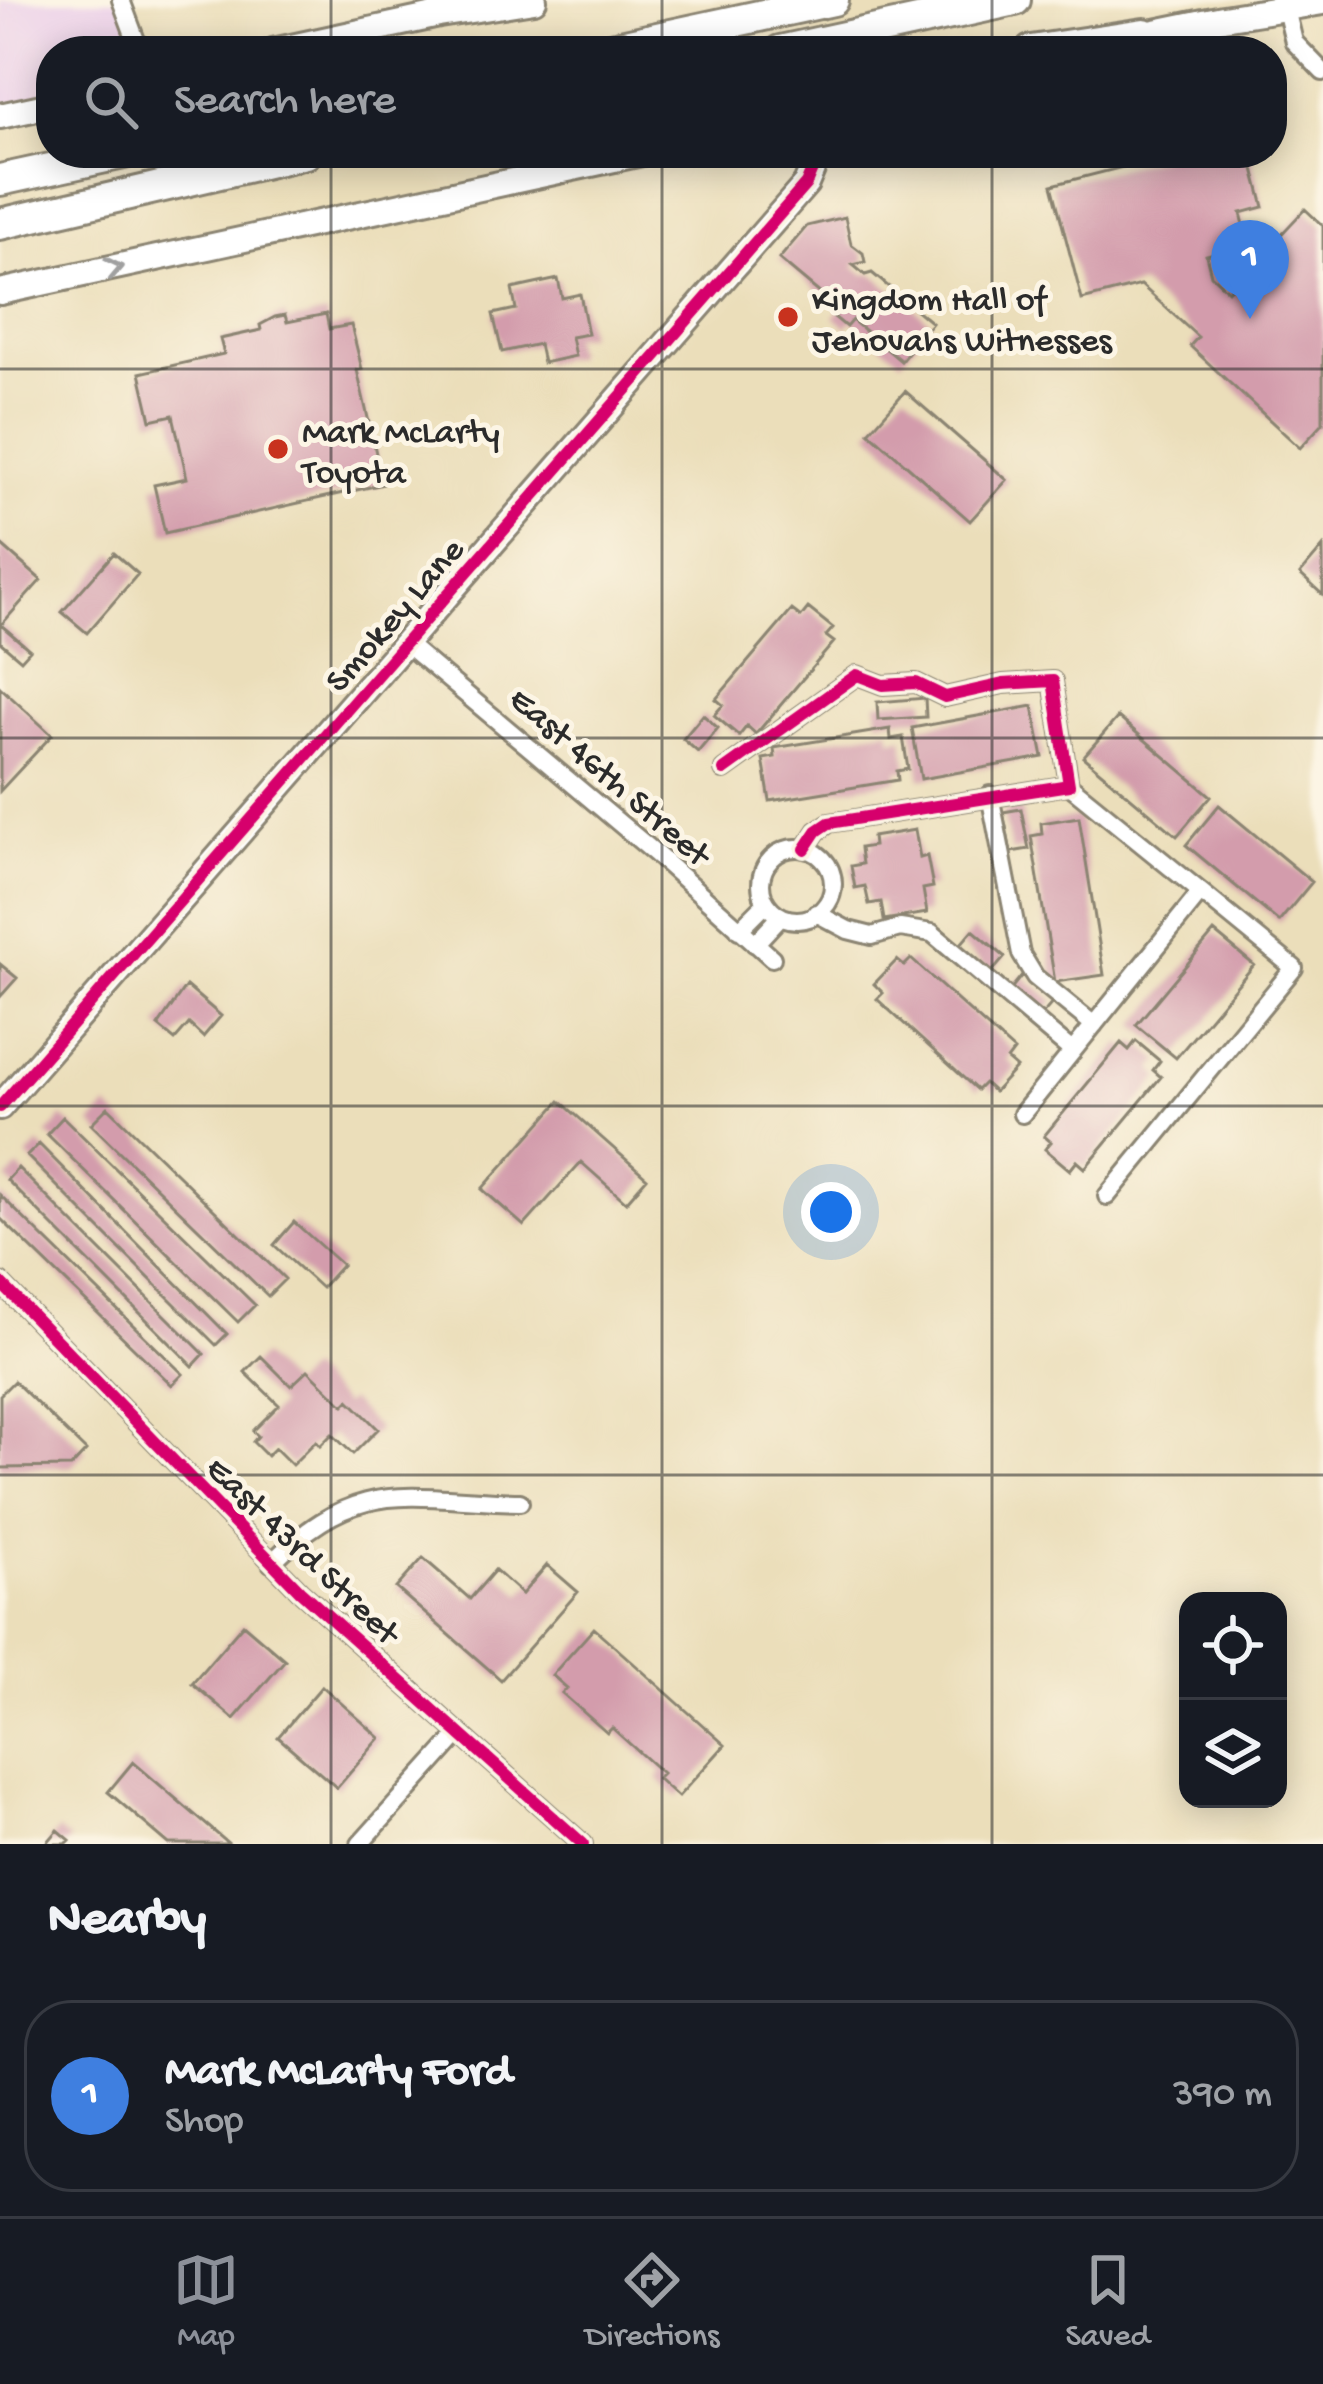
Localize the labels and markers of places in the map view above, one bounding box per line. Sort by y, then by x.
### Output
pin: 1 [1211,220,1289,319]
place label: Kingdom Hall of Jehovahs Witnesses [812,281,1114,365]
marker: Kingdom Hall of Jehovahs Witnesses [775,304,801,330]
place label: Mark McLarty Toyota [300,413,500,497]
marker: Mark McLarty Toyota [265,436,291,462]

